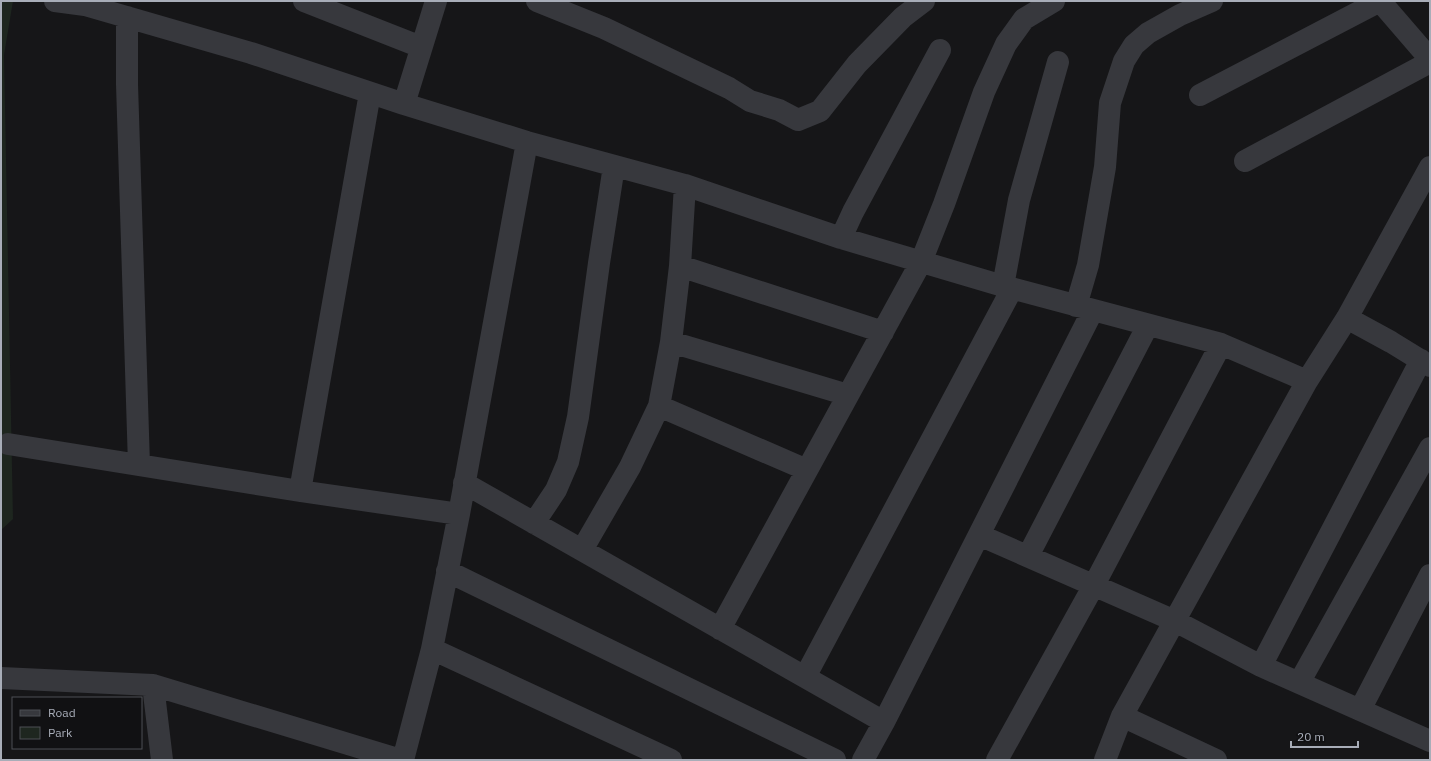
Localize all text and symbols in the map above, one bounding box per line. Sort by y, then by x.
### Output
legend [12,697,142,749]
text: Road [48,705,76,720]
scale bar [1291,723,1358,749]
text: Park [48,725,73,740]
text: 20 m [1297,729,1325,744]

